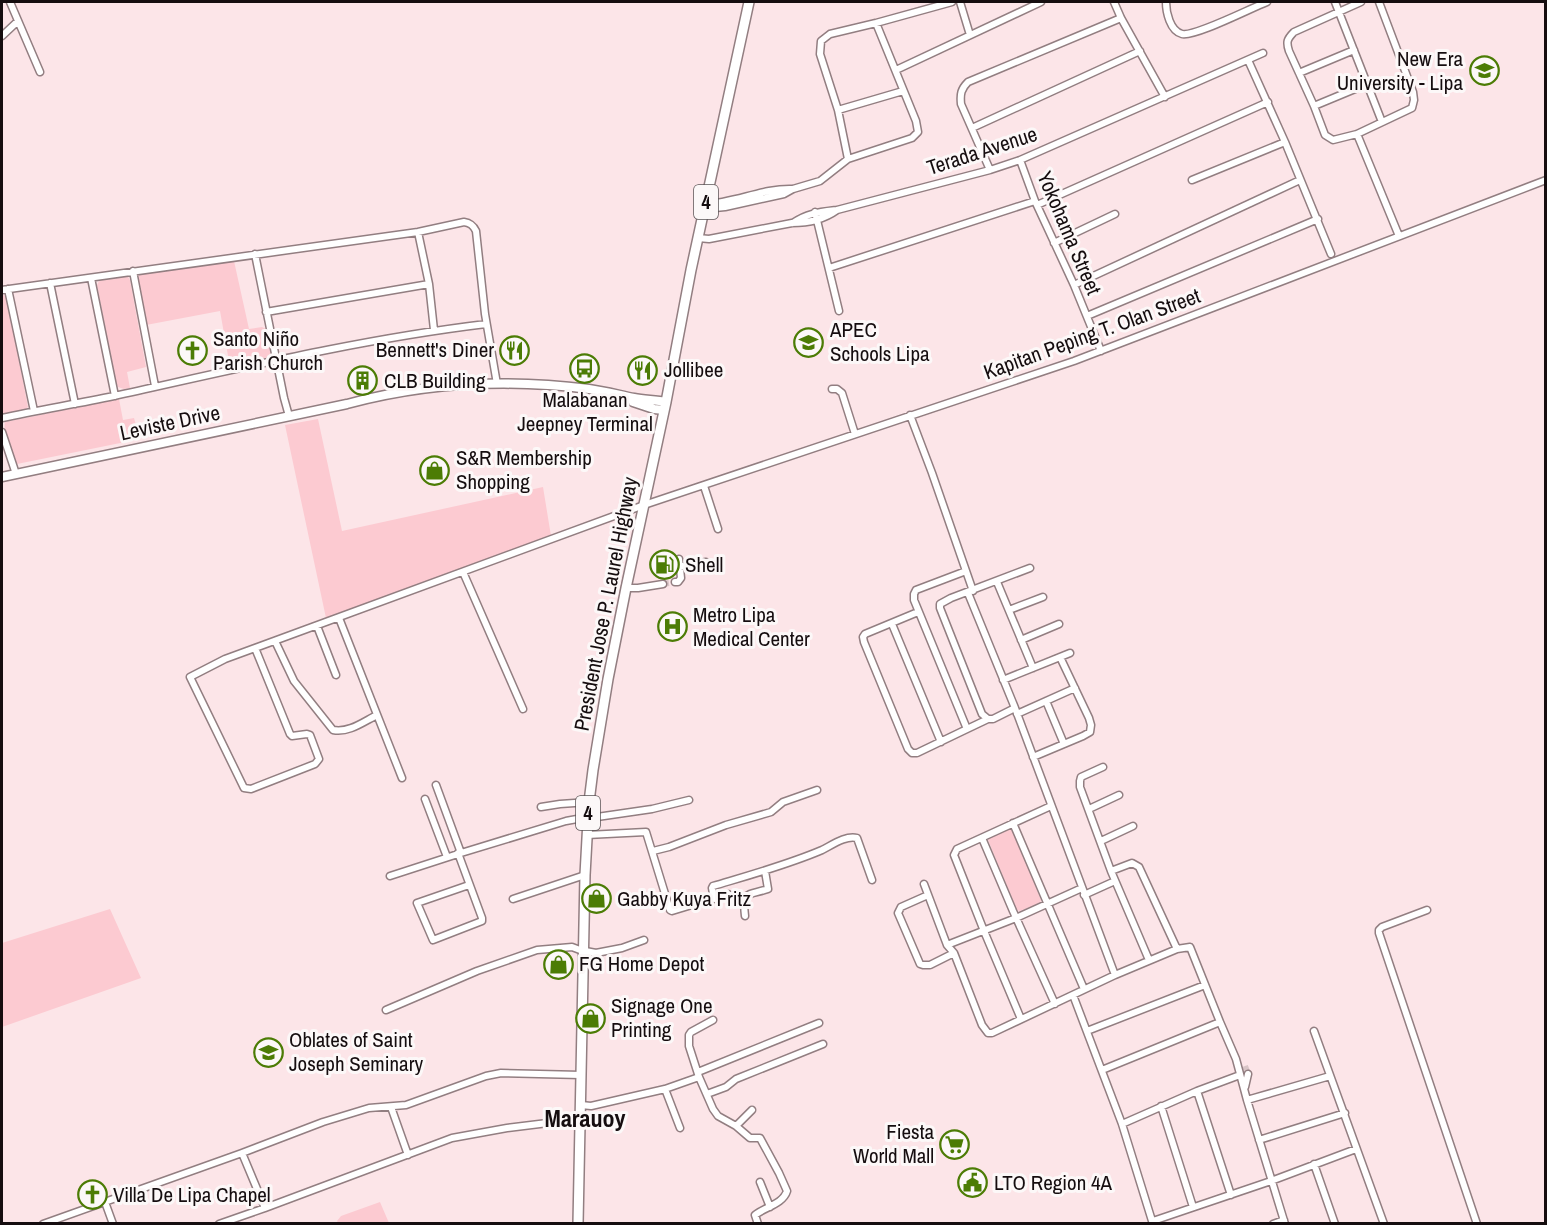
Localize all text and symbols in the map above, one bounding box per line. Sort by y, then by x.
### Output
place label: New Era University - Lipa [1337,44,1463,97]
school or university icon: New Era University - Lipa [1468,55,1500,87]
street label: Terada Avenue [923,119,1041,182]
street label: Yokohama Street [1030,167,1109,299]
road number: 4 [694,185,718,219]
street label: Kapitan Peping T. Olan Street [979,281,1204,386]
place label: APEC Schools Lipa [829,315,930,368]
place label: Santo Niño Parish Church [213,324,323,377]
school or university icon: APEC Schools Lipa [793,326,825,358]
restaurant icon: Bennett's Diner [499,334,531,366]
church icon: Santo Niño Parish Church [176,335,208,367]
place label: Bennett's Diner [376,335,494,364]
bus stop icon: Malabanan Jeepney Terminal [569,353,601,385]
restaurant icon: Jollibee [627,354,659,386]
place label: Jollibee [664,355,723,384]
building icon: CLB Building [347,365,379,397]
place label: CLB Building [384,366,486,395]
place label: Malabanan Jeepney Terminal [517,385,653,438]
street label: Leviste Drive [117,398,223,447]
place label: S&R Membership Shopping [456,443,592,496]
shop icon: S&R Membership Shopping [419,454,451,486]
street label: President Jose P. Laurel Highway [567,474,644,733]
fuel station icon: Shell [648,549,680,581]
place label: Shell [685,550,723,579]
place label: Metro Lipa Medical Center [693,600,810,653]
hospital icon: Metro Lipa Medical Center [656,611,688,643]
road number: 4 [576,796,600,830]
shop icon: Gabby Kuya Fritz [580,883,612,915]
place label: Gabby Kuya Fritz [617,884,751,913]
shop icon: FG Home Depot [542,948,574,980]
place label: FG Home Depot [579,949,705,978]
place label: Signage One Printing [611,991,713,1044]
shop icon: Signage One Printing [574,1002,606,1034]
place label: Oblates of Saint Joseph Seminary [289,1025,423,1078]
school or university icon: Oblates of Saint Joseph Seminary [252,1036,284,1068]
district label: Marauoy [545,1102,626,1134]
place label: Fiesta World Mall [853,1117,934,1170]
supermarket icon: Fiesta World Mall [939,1128,971,1160]
public building icon: LTO Region 4A [957,1167,989,1199]
place label: LTO Region 4A [994,1168,1113,1197]
church icon: Villa De Lipa Chapel [76,1179,108,1211]
place label: Villa De Lipa Chapel [113,1180,271,1209]

